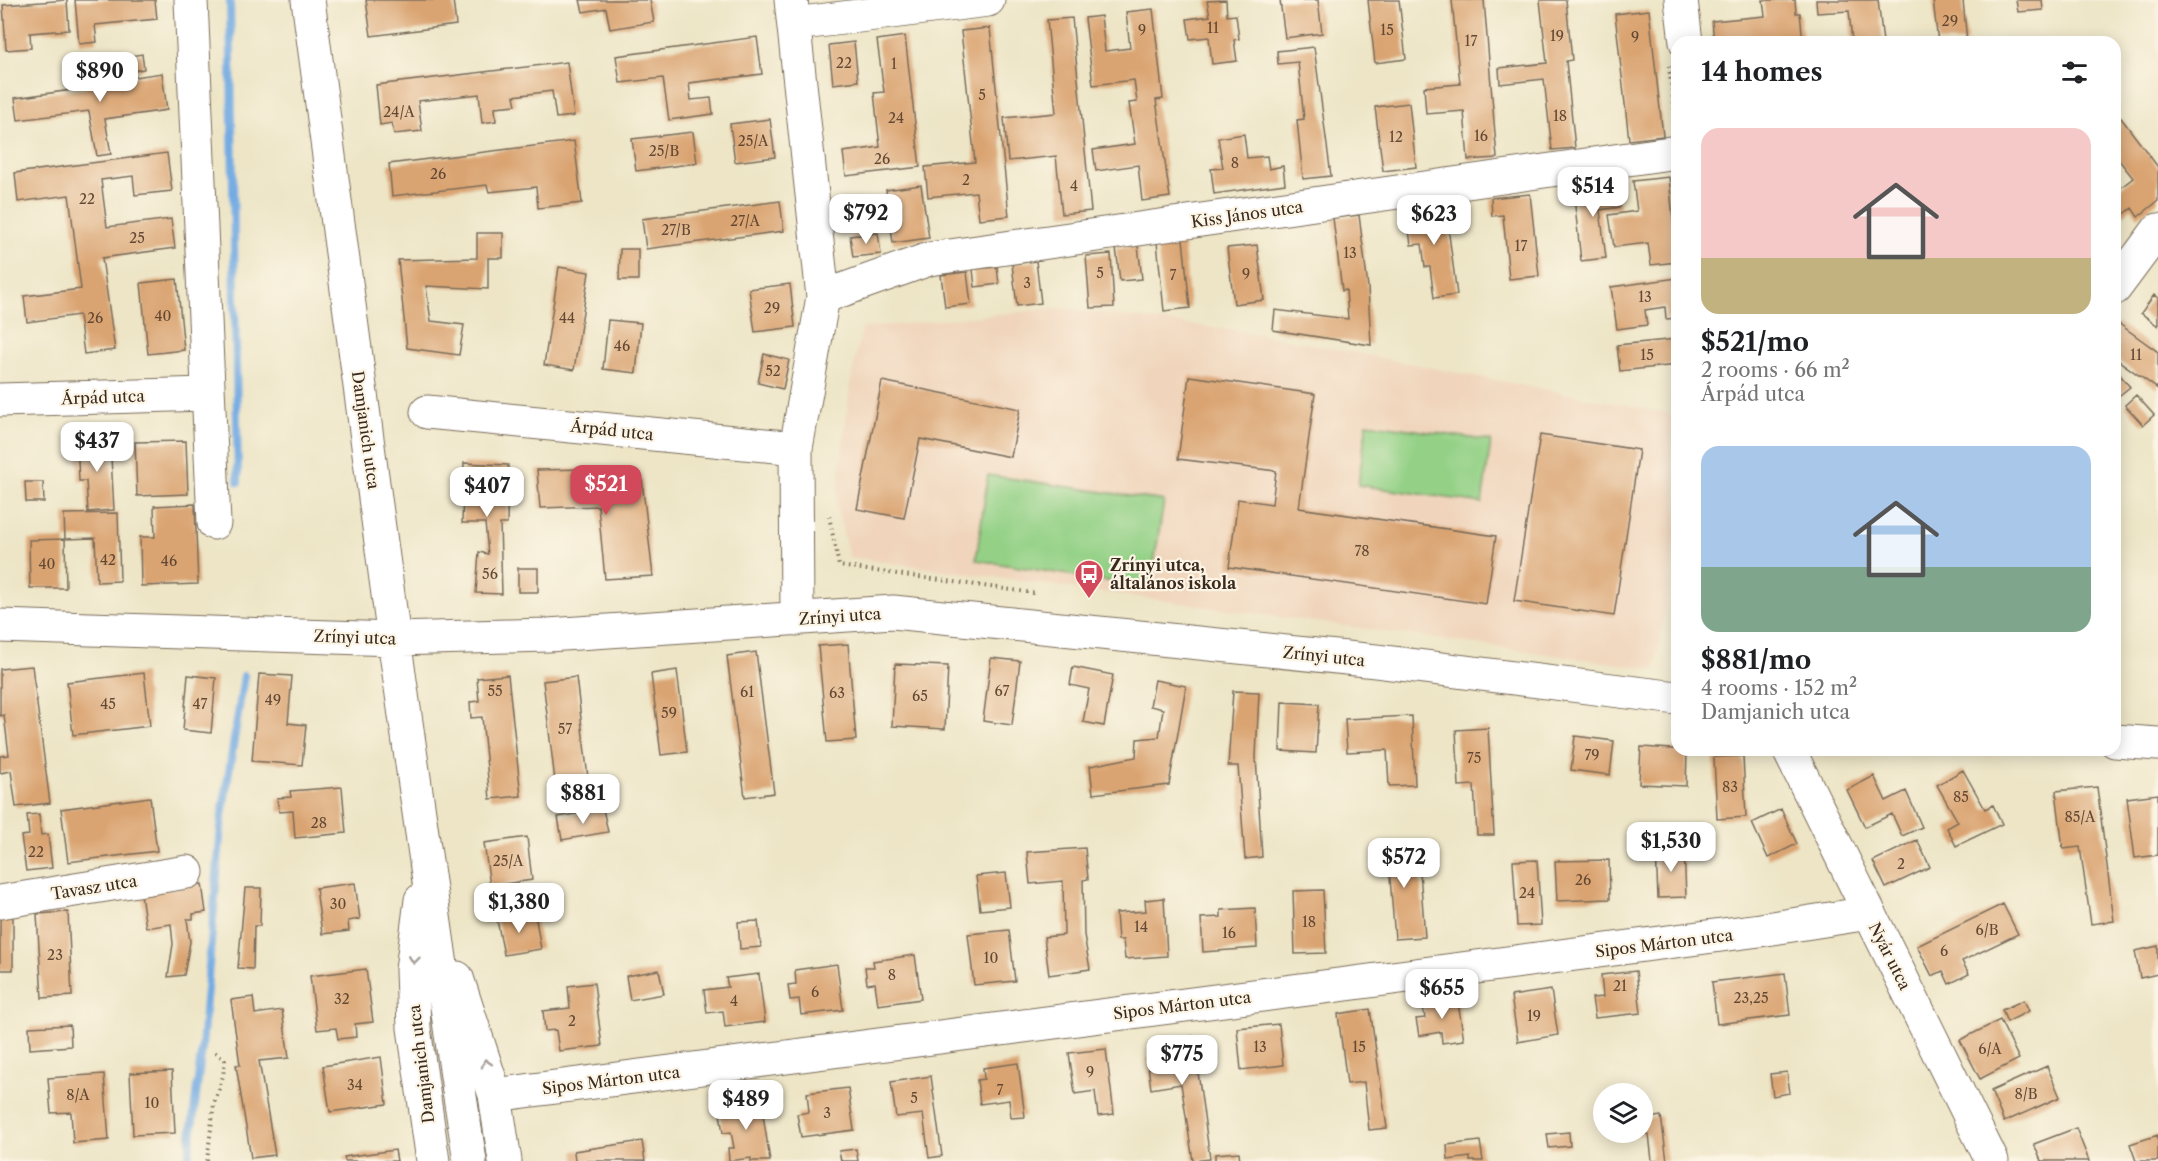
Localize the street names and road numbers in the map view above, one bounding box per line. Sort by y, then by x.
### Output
street label: Kiss János utca [1190,196,1305,232]
street label: Damjanich utca [348,370,384,491]
street label: Árpád utca [60,386,146,408]
street label: Árpád utca [569,416,655,444]
street label: Zrínyi utca [798,603,882,629]
street label: Zrínyi utca [313,626,397,648]
street label: Zrínyi utca [1282,642,1367,670]
street label: Tavasz utca [49,870,139,904]
street label: Nyár utca [1865,919,1916,993]
street label: Sipos Márton utca [1594,925,1735,961]
street label: Sipos Márton utca [1112,987,1253,1023]
street label: Damjanich utca [404,1003,438,1124]
street label: Sipos Márton utca [541,1062,682,1098]

